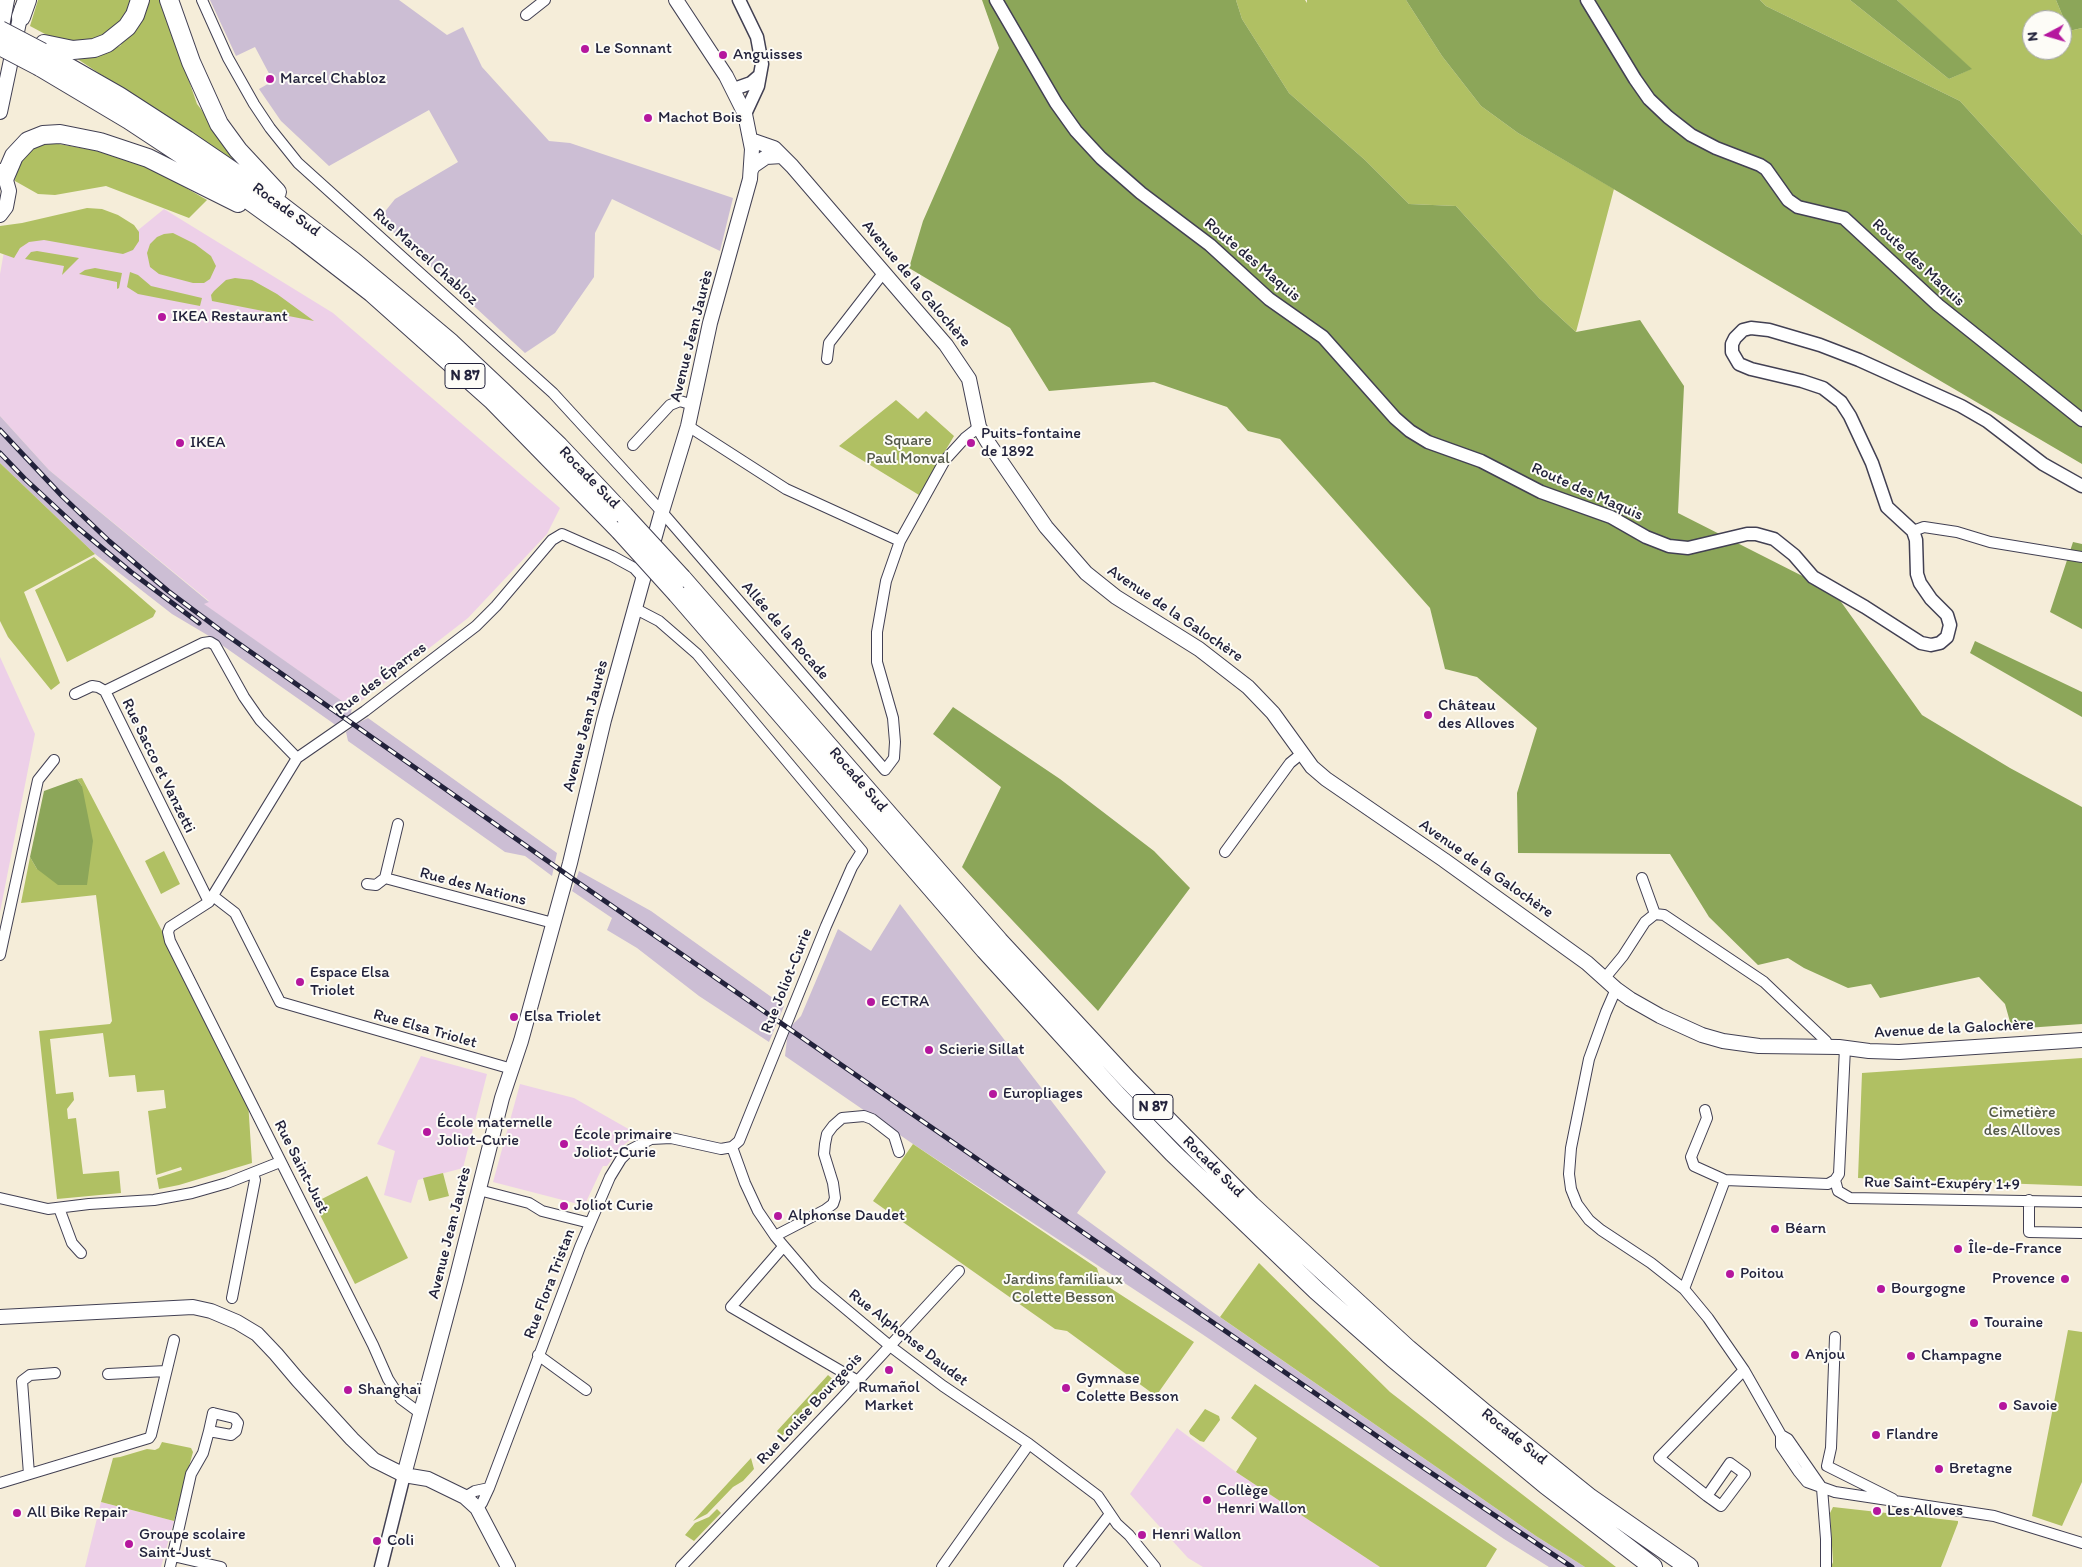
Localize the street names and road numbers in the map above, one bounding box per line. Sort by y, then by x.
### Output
street label: Rocade Sud [248,179,324,241]
street label: Rue Marcel Chabloz [368,204,482,310]
street label: Route des Maquis [1200,214,1304,306]
street label: Route des Maquis [1868,215,1968,311]
street label: Avenue de la Galochère [857,217,975,351]
street label: Avenue Jean Jaurès [666,268,718,404]
road number: N 87 [445,364,485,388]
street label: Rocade Sud [554,443,624,513]
street label: Route des Maquis [1528,459,1646,525]
street label: Avenue de la Galochère [1103,561,1247,667]
street label: Allée de la Rocade [737,578,833,684]
street label: Rue des Éparres [331,638,431,720]
street label: Avenue Jean Jaurès [559,658,613,794]
street label: Rue Sacco et Vanzetti [117,696,199,836]
street label: Rocade Sud [825,744,891,816]
street label: Avenue de la Galochère [1415,815,1557,923]
street label: Rue des Nations [417,864,529,910]
street label: Rue Joliot-Curie [757,926,817,1036]
street label: Rue Elsa Triolet [371,1005,479,1053]
street label: Avenue de la Galochère [1874,1015,2034,1043]
road number: N 87 [1133,1094,1173,1120]
street label: Rue Saint-Just [269,1117,333,1217]
street label: Rocade Sud [1178,1132,1248,1202]
street label: Avenue Jean Jaurès [424,1165,476,1301]
street label: Rue Saint-Exupéry 1+9 [1864,1173,2020,1195]
street label: Rue Flora Tristan [520,1226,580,1342]
street label: Rue Alphonse Daudet [844,1285,972,1391]
street label: Rue Louise Bourgeois [753,1349,867,1469]
street label: Rocade Sud [1477,1404,1551,1470]

